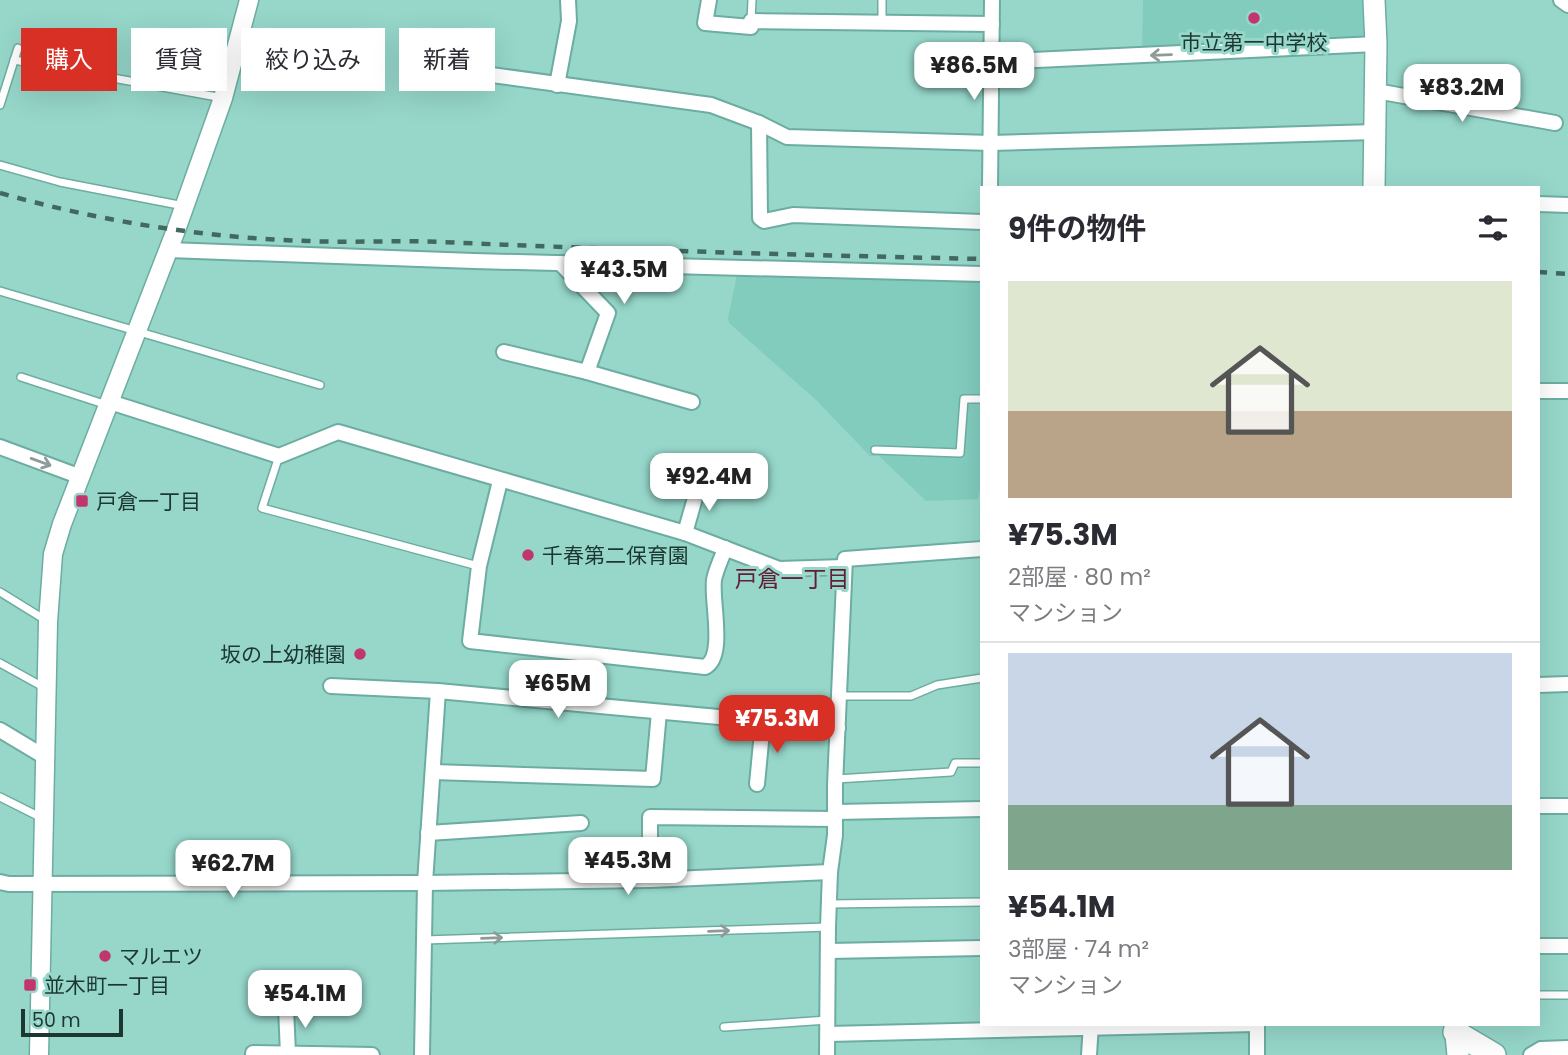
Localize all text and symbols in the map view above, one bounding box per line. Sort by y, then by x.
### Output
marker: 市立第一中学校 [1246,10,1262,26]
chip: 購入 [21,28,117,91]
chip: 賃貸 [131,28,227,91]
chip: 絞り込み [241,28,385,91]
chip: 新着 [399,28,495,91]
place label: 市立第一中学校 [1181,28,1328,57]
pin: ¥86.5M [917,42,1031,102]
one-way arrow [1150,48,1173,61]
text: ¥86.5M [930,49,1018,81]
pin: ¥83.2M [1405,64,1519,124]
text: ¥83.2M [1420,71,1505,103]
text: 9件の物件 [1008,207,1146,250]
icon: filters [1474,209,1512,247]
pin: ¥43.5M [567,246,681,306]
text: ¥43.5M [580,253,668,285]
icon: home [1197,327,1323,453]
pin: ¥92.4M [652,454,766,513]
one-way arrow [29,457,51,469]
text: ¥92.4M [666,460,752,492]
place label: 戸倉一丁目 [96,487,201,516]
marker: 戸倉一丁目 [74,493,90,509]
text: ¥75.3M [1008,513,1118,556]
place label: 千春第二保育園 [542,541,689,570]
marker: 千春第二保育園 [520,547,536,563]
text: 2部屋 · 80 m² [1008,561,1151,593]
district label: 戸倉一丁目 [735,563,850,595]
text: マンション [1008,597,1123,629]
place label: 坂の上幼稚園 [220,640,346,669]
marker: 坂の上幼稚園 [352,646,368,662]
pin: ¥65M [517,660,599,720]
text: ¥65M [525,667,591,699]
pin: ¥75.3M [720,696,834,755]
icon: home [1197,699,1323,825]
text: ¥75.3M [735,702,819,734]
pin: ¥45.3M [571,838,685,897]
pin: ¥62.7M [176,841,290,900]
text: ¥45.3M [584,844,672,876]
text: ¥62.7M [191,847,275,879]
text: ¥54.1M [1008,885,1115,928]
one-way arrow [707,924,730,937]
one-way arrow [480,931,503,945]
text: 3部屋 · 74 m² [1008,933,1149,965]
place label: マルエツ [119,942,203,971]
marker: マルエツ [97,948,113,964]
text: マンション [1008,969,1123,1001]
pin: ¥54.1M [248,970,362,1030]
place label: 並木町一丁目 [44,971,170,1000]
marker: 並木町一丁目 [22,977,38,993]
text: ¥54.1M [264,977,346,1009]
scale bar [21,1006,122,1038]
text: 50 m [32,1007,81,1034]

